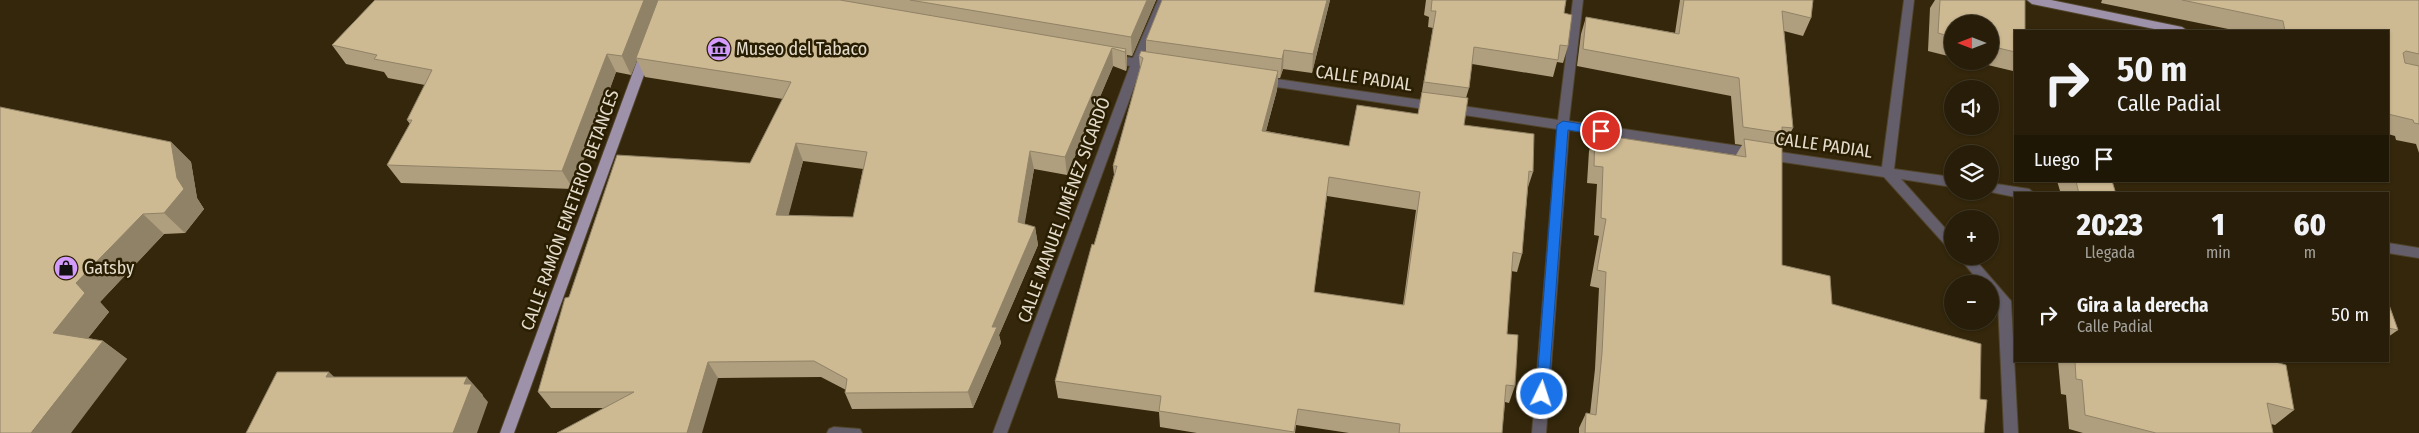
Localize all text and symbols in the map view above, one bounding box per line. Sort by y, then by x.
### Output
north arrow [1944,15,1999,70]
map controls [1944,15,1999,330]
museum icon: Museo del Tabaco [706,36,732,62]
place label: Museo del Tabaco [736,38,867,60]
text: 50 m [2117,48,2187,90]
icon: right [2034,50,2099,115]
street label: CALLE PADIAL [1314,60,1414,96]
button: sound [1944,80,1999,135]
street label: CALLE RAMÓN EMETERIO BETANCES [516,87,624,333]
text: Calle Padial [2117,90,2221,117]
street label: CALLE MANUEL JIMÉNEZ SICARDÓ [1012,94,1115,326]
pin [1580,110,1622,152]
icon: arrive [1587,117,1615,145]
street label: CALLE PADIAL [1774,127,1874,163]
button: layers [1944,145,1999,200]
icon: arrive [2090,145,2118,173]
text: Luego [2034,148,2080,171]
text: 20:23 [2077,207,2143,243]
text: 1 [2212,207,2225,243]
text: 60 [2294,207,2326,243]
button: + [1944,210,1999,265]
text: Llegada [2085,243,2135,262]
text: min [2206,243,2231,262]
text: m [2304,243,2316,262]
shop icon: Gatsby [53,255,79,281]
place label: Gatsby [84,257,134,279]
button: − [1944,275,1999,330]
text: Gira a la derecha [2077,294,2209,317]
icon: right [2034,301,2062,329]
text: 50 m [2331,303,2369,326]
text: Calle Padial [2077,317,2153,336]
position arrow [1515,367,1567,419]

